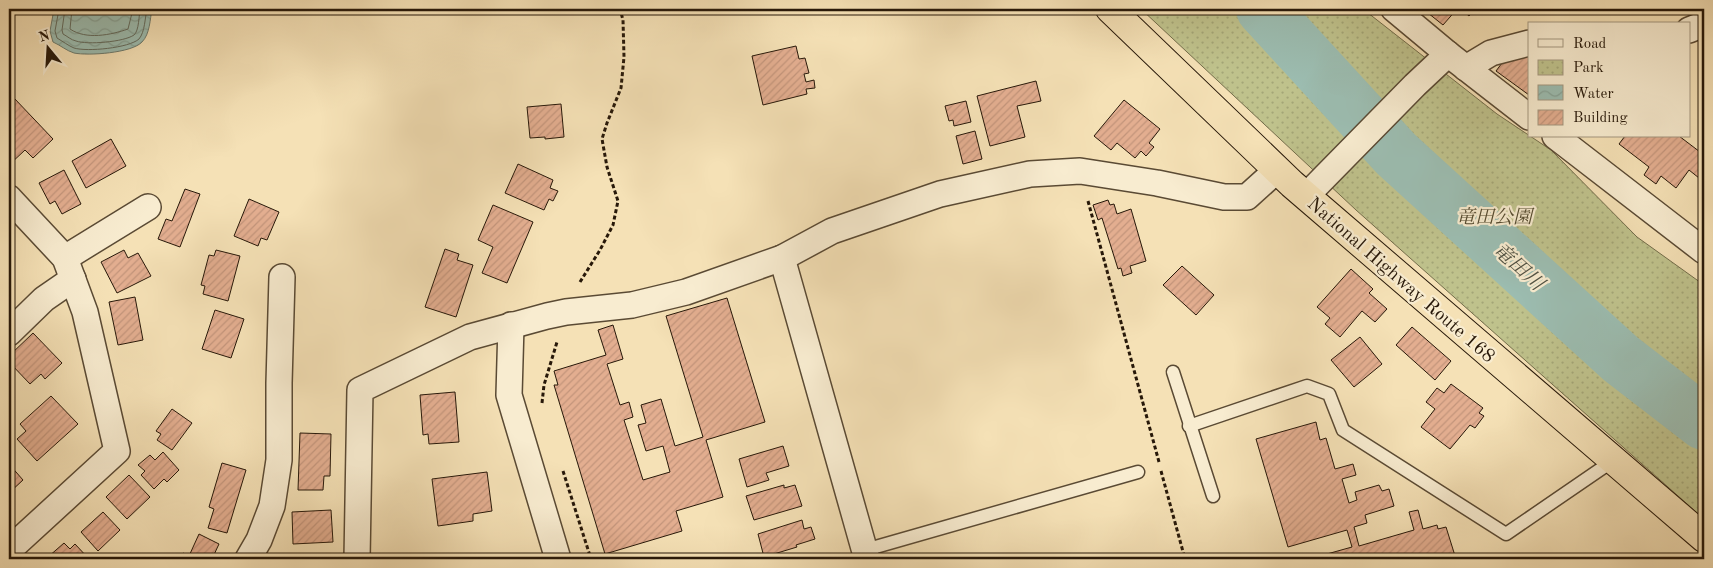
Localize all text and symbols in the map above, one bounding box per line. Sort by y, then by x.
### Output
north arrow [22,22,72,72]
legend [1528,22,1690,138]
text: N [37,28,52,45]
text: Road [1573,37,1607,52]
text: Park [1573,61,1604,76]
text: Water [1573,87,1614,102]
text: Building [1573,111,1628,126]
street label: National Highway Route 168 [1303,194,1498,367]
park label: 竜田公園 [1456,207,1535,228]
water label: 竜田川 [1489,238,1549,296]

